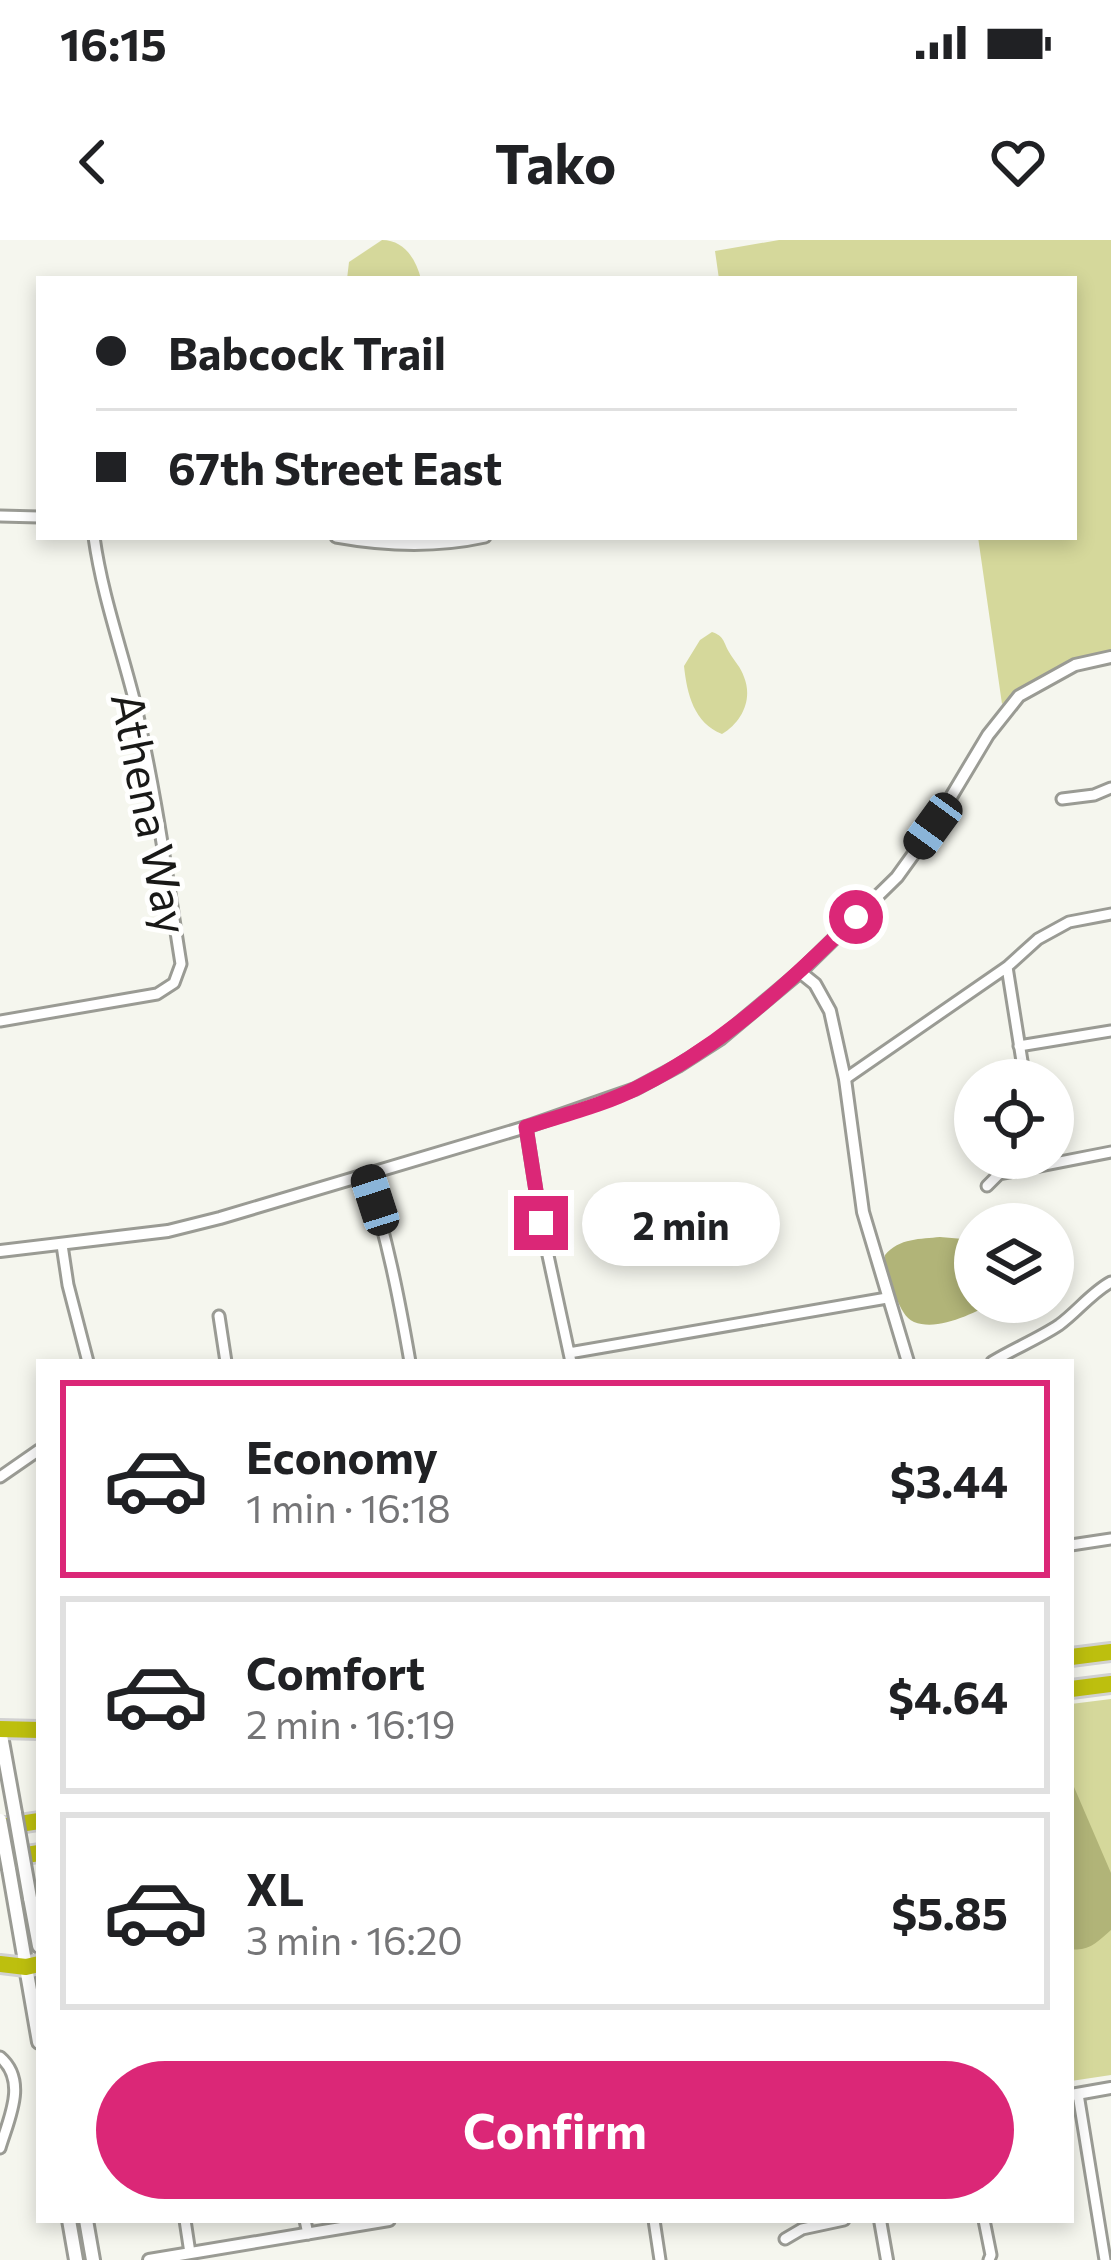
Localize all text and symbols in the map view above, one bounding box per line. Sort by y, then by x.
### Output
text: 16:15 [60,15,167,70]
icon: back [60,129,126,195]
text: Tako [495,129,616,195]
icon: heart [985,129,1051,195]
text: Babcock Trail [168,324,446,379]
text: 67th Street East [168,439,502,494]
street label: Athena Way [102,688,202,938]
car [897,786,969,866]
route start [829,890,883,944]
map controls [954,1059,1074,1323]
button: locate [954,1059,1074,1179]
car [347,1160,403,1240]
callout: 2 min [583,1181,781,1265]
route end [514,1196,568,1250]
text: 2 min [632,1200,730,1248]
button: layers [954,1203,1074,1323]
icon: car [102,1425,210,1533]
text: Economy [246,1428,438,1483]
text: $3.44 [890,1452,1008,1507]
text: 1 min · 16:18 [246,1483,451,1531]
icon: car [102,1641,210,1749]
text: Comfort [246,1644,425,1699]
text: $4.64 [888,1668,1008,1723]
text: 2 min · 16:19 [246,1699,456,1747]
icon: car [102,1857,210,1965]
text: XL [246,1860,304,1915]
text: $5.85 [891,1884,1008,1939]
text: 3 min · 16:20 [246,1915,463,1963]
button: Confirm [96,2061,1014,2199]

